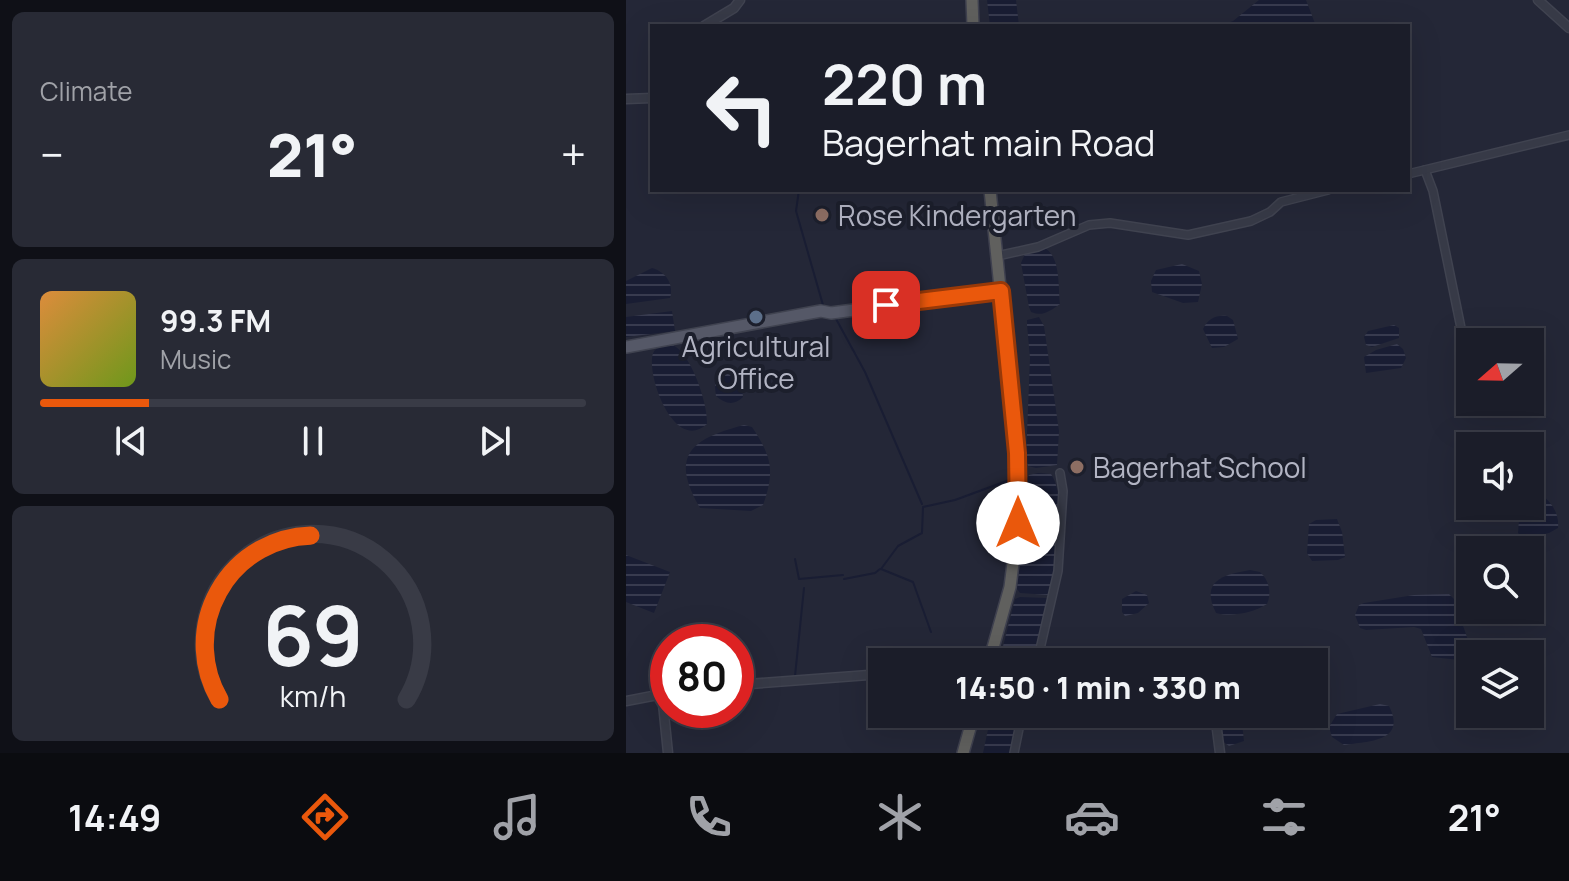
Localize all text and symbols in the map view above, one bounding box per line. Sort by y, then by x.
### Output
text: 220 m [822,45,987,122]
icon: left [690,56,794,160]
text: Climate [40,73,132,109]
text: 21° [267,113,357,195]
text: Bagerhat main Road [822,118,1155,167]
text: − [40,124,64,184]
text: + [561,124,586,184]
place label: Rose Kindergarten [838,196,1076,234]
marker: Rose Kindergarten [813,206,831,224]
pin [852,271,920,339]
icon: arrive [864,283,908,327]
text: 99.3 FM [160,300,271,341]
marker: Agricultural Office [747,308,765,326]
place label: Agricultural Office [681,327,831,397]
north arrow [1456,328,1544,416]
map controls [1456,328,1544,728]
text: Music [160,341,231,377]
icon: previous [109,419,153,463]
icon: pause [291,419,335,463]
icon: next [473,419,517,463]
button: sound [1456,432,1544,520]
place label: Bagerhat School [1093,448,1307,486]
marker: Bagerhat School [1068,458,1086,476]
position arrow [976,481,1060,565]
button: search [1456,536,1544,624]
text: 69 [262,576,364,690]
speed limit sign: 80 [650,624,754,728]
button: layers [1456,640,1544,728]
text: 14:50 · 1 min · 330 m [955,667,1241,708]
text: km/h [280,677,346,716]
icon: directions [297,789,353,845]
icon: music [489,789,545,845]
icon: phone [681,789,737,845]
icon: climate [872,789,928,845]
icon: car [1064,789,1120,845]
icon: filters [1256,789,1312,845]
text: 14:49 [68,793,161,842]
text: 21° [1448,793,1501,842]

